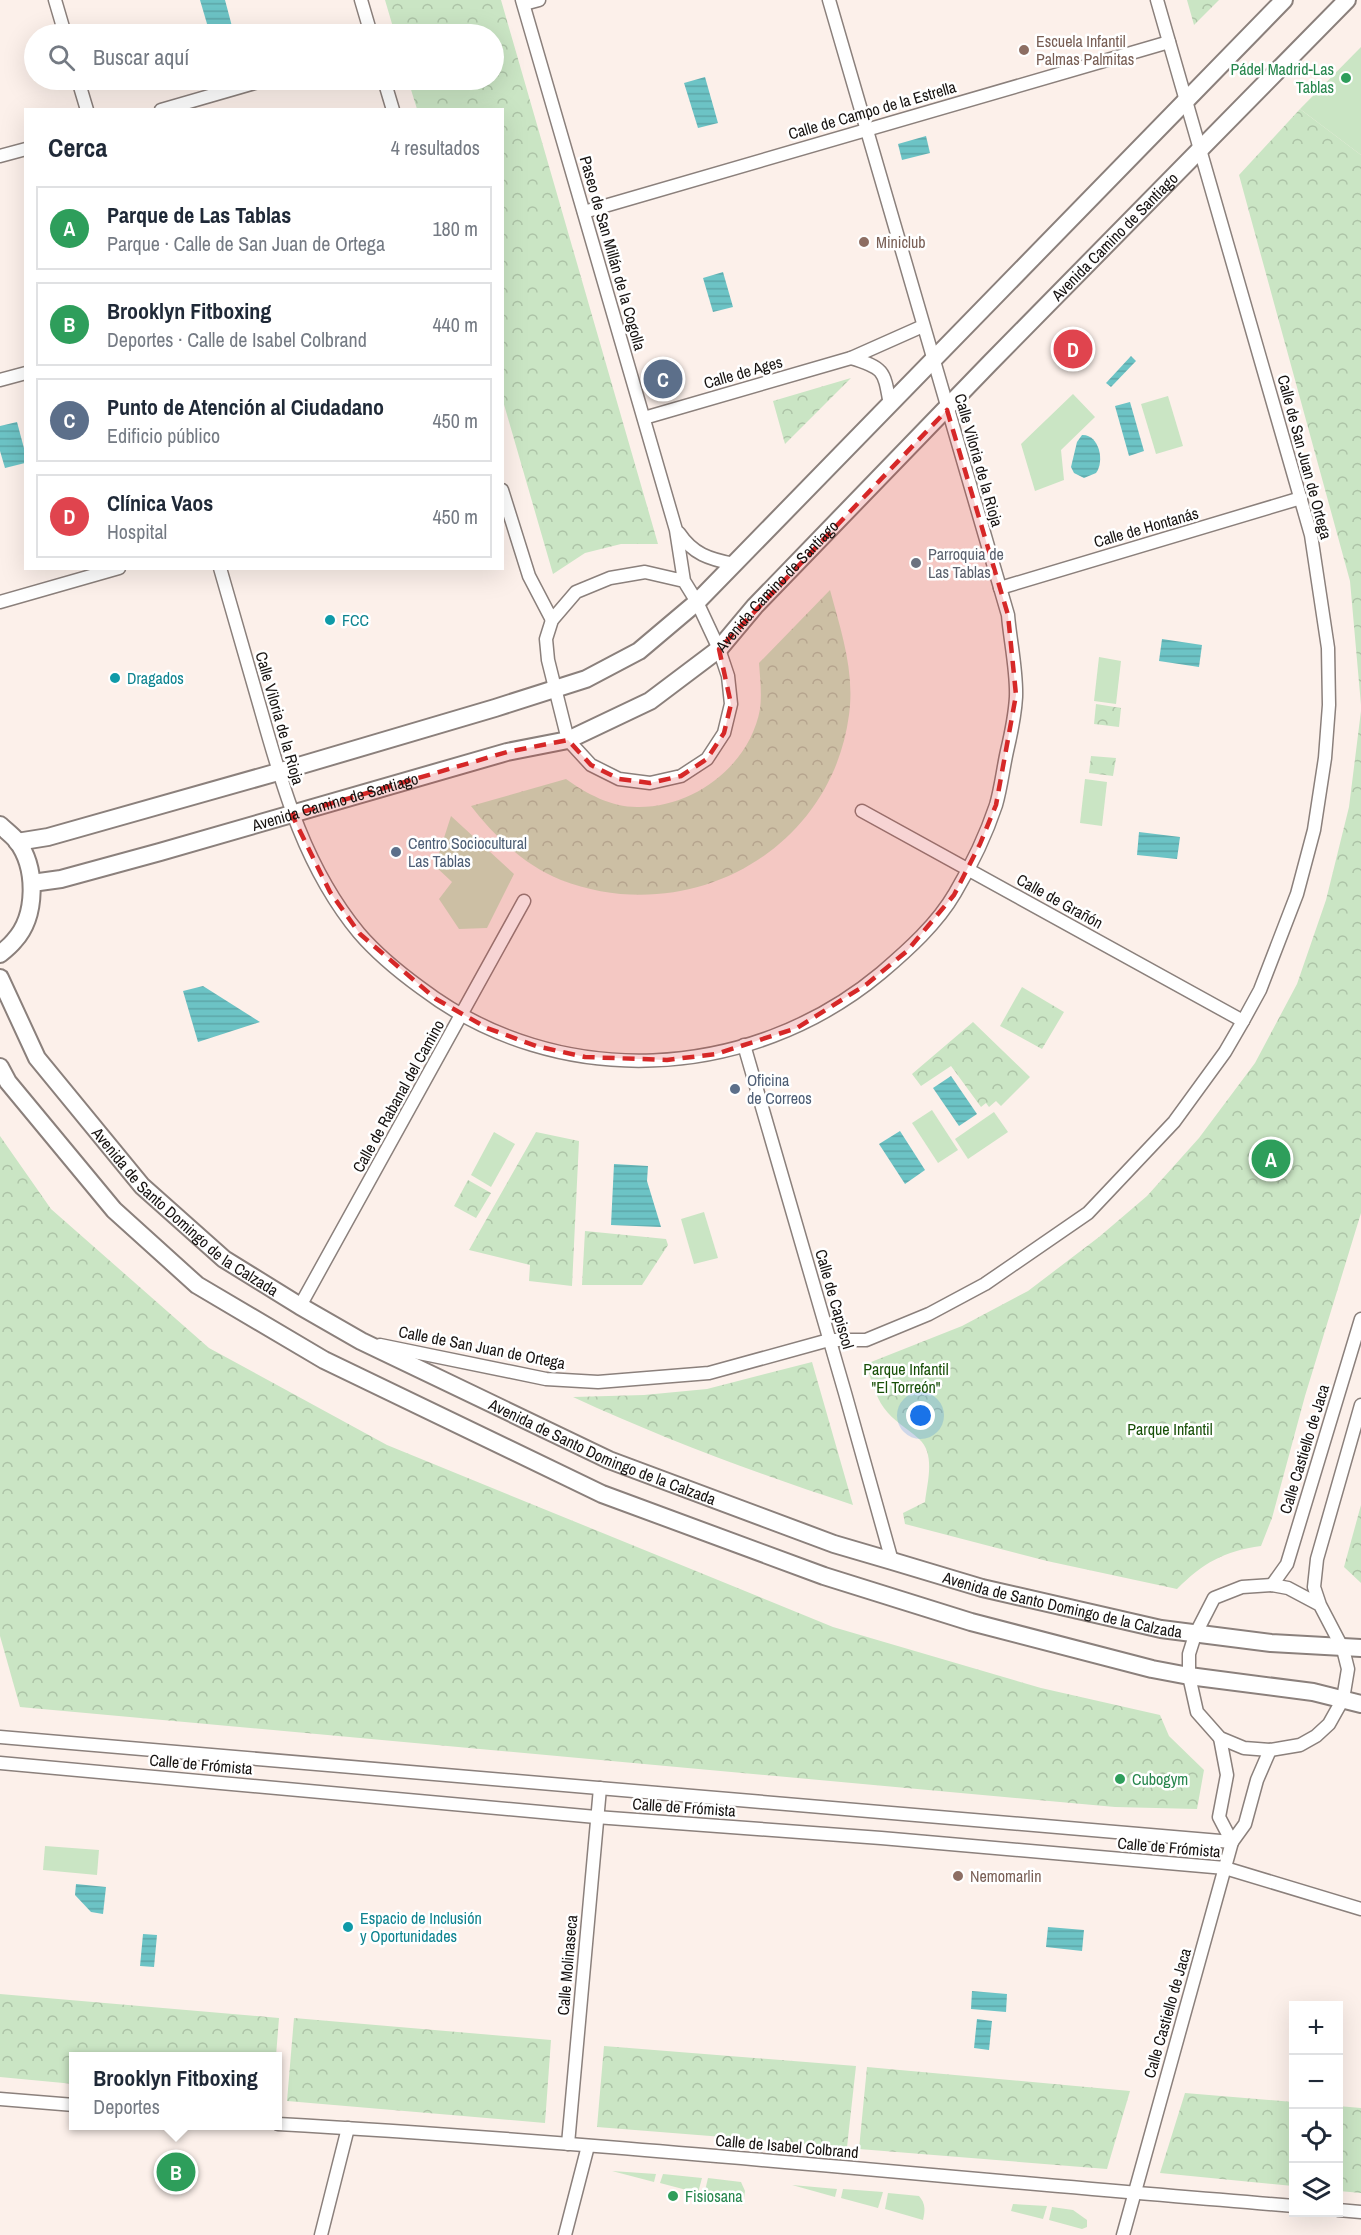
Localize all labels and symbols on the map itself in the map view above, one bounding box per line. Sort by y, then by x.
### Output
place label: Escuela Infantil Palmas Palmitas [1036,30,1134,70]
marker: Escuela Infantil Palmas Palmitas [1017,43,1031,57]
place label: Pádel Madrid-Las Tablas [1230,58,1334,98]
marker: Pádel Madrid-Las Tablas [1339,71,1353,85]
street label: Calle de Campo de la Estrella [786,75,959,144]
street label: Paseo de San Millán de la Cogolla [575,153,652,353]
street label: Avenida Camino de Santiago [1046,167,1183,306]
place label: Miniclub [876,231,926,253]
marker: Miniclub [857,235,871,249]
pin: D [1054,326,1092,372]
street label: Calle de Ages [701,350,785,394]
pin: C [644,356,682,401]
street label: Calle de San Juan de Ortega [1272,372,1338,542]
street label: Calle Viloria de la Rioja [949,391,1009,530]
street label: Calle de Hontanás [1091,502,1201,552]
street label: Avenida Camino de Santiago [710,515,843,657]
place label: Parroquia de Las Tablas [928,543,1004,583]
marker: Parroquia de Las Tablas [909,556,923,570]
place label: FCC [342,609,369,631]
marker: FCC [323,613,337,627]
street label: Calle Viloria de la Rioja [250,649,310,788]
place label: Dragados [127,667,184,689]
marker: Dragados [108,671,122,685]
street label: Avenida Camino de Santiago [248,767,421,836]
place label: Centro Sociocultural Las Tablas [408,832,527,872]
marker: Centro Sociocultural Las Tablas [389,845,403,859]
street label: Calle de Grañón [1013,868,1107,934]
street label: Calle de Rabanal del Camino [347,1016,449,1176]
place label: Oficina de Correos [747,1069,812,1109]
marker: Oficina de Correos [728,1082,742,1096]
street label: Avenida de Santo Domingo de la Calzada [86,1122,283,1301]
pin: A [1252,1136,1290,1182]
street label: Calle de Capiscol [810,1247,860,1352]
street label: Calle de San Juan de Ortega [397,1320,568,1374]
park label: Parque Infantil "El Torreón" [863,1358,949,1398]
street label: Calle Castiello de Jaca [1274,1381,1334,1516]
street label: Avenida de Santo Domingo de la Calzada [485,1393,720,1510]
your location [906,1401,935,1430]
park label: Parque Infantil [1127,1418,1213,1440]
street label: Avenida de Santo Domingo de la Calzada [939,1566,1184,1643]
street label: Calle de Frómista [148,1749,254,1780]
place label: Cubogym [1132,1768,1188,1790]
marker: Cubogym [1113,1772,1127,1786]
street label: Calle de Frómista [632,1792,737,1822]
street label: Calle de Frómista [1116,1832,1222,1863]
place label: Nemomarlin [970,1865,1041,1887]
marker: Nemomarlin [951,1869,965,1883]
place label: Espacio de Inclusión y Oportunidades [360,1907,482,1947]
street label: Calle Molinaseca [552,1913,582,2016]
marker: Espacio de Inclusión y Oportunidades [341,1920,355,1934]
street label: Calle Castiello de Jaca [1138,1945,1196,2081]
street label: Calle de Isabel Colbrand [714,2129,860,2163]
pin: B [156,2150,195,2194]
place label: Fisiosana [685,2185,743,2207]
marker: Fisiosana [666,2189,680,2203]

